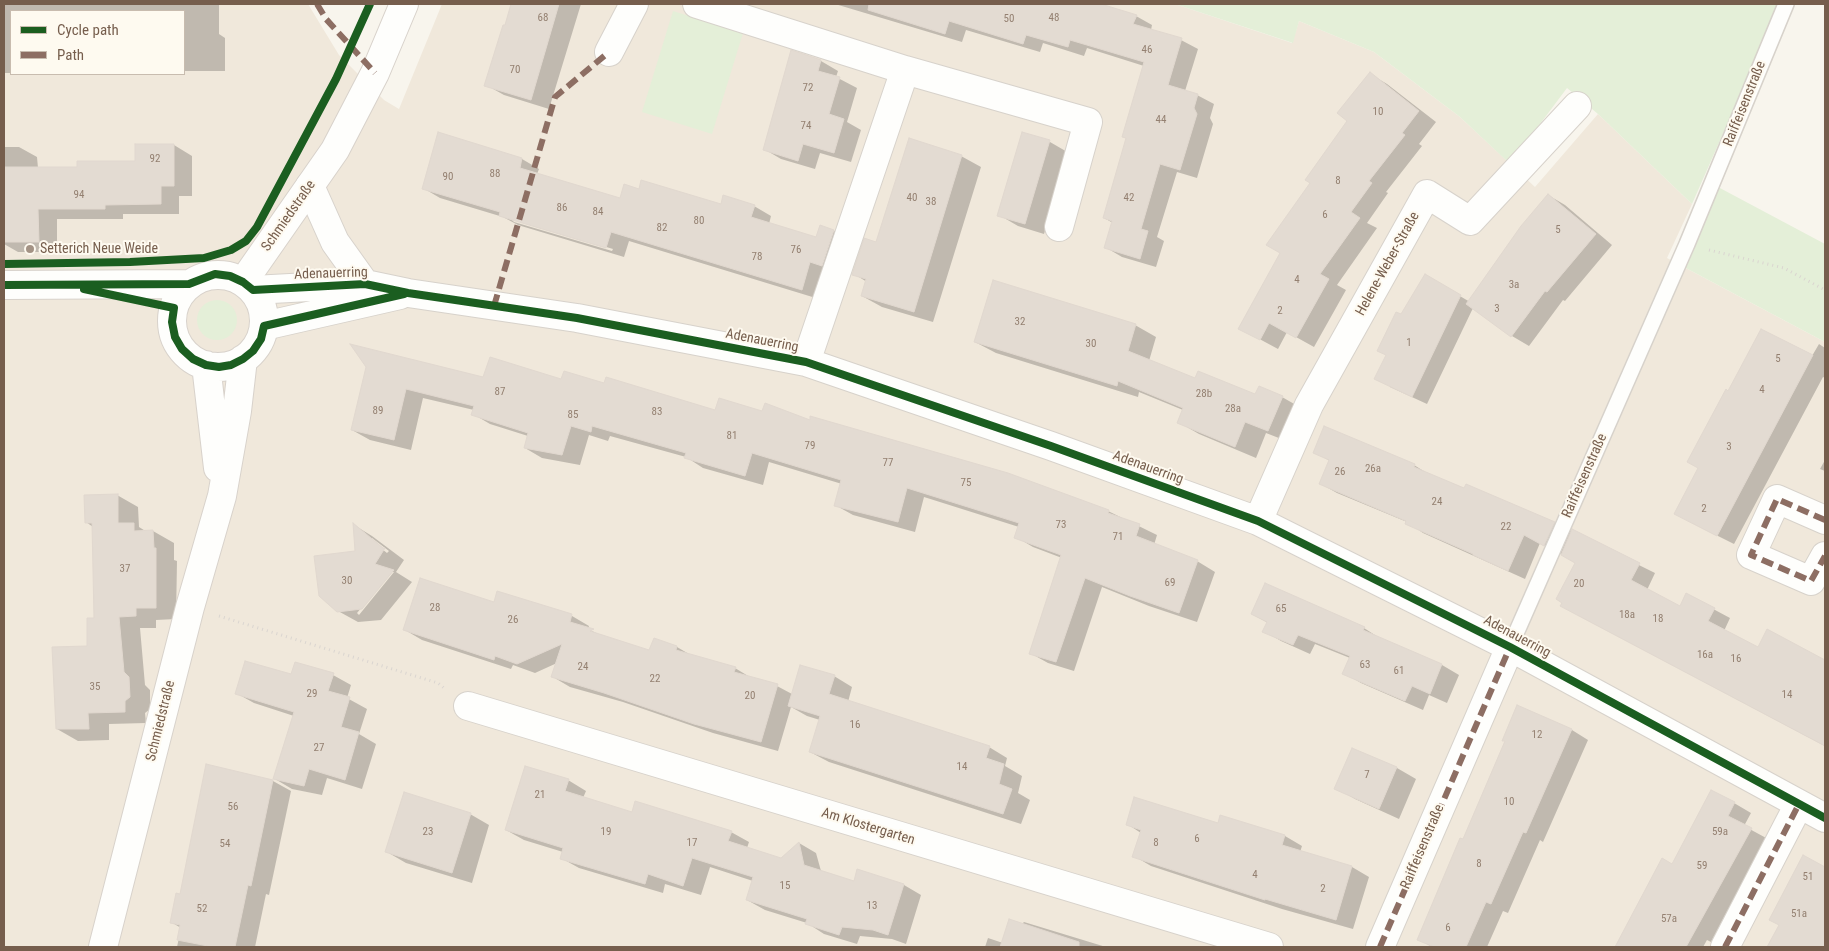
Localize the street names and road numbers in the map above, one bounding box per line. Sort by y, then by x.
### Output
street label: Raiffeisenstraße [1720,59,1770,149]
street label: Schmiedstraße [258,177,320,255]
street label: Helene-Weber-Straße [1353,209,1423,319]
street label: Adenauerring [294,264,368,284]
street label: Adenauerring [724,326,800,356]
street label: Raiffeisenstraße [1559,431,1611,521]
street label: Adenauerring [1110,447,1186,489]
street label: Adenauerring [1480,612,1554,662]
street label: Schmiedstraße [143,679,179,763]
street label: Raiffeisenstraße [1398,802,1448,892]
street label: Am Klostergarten [819,805,917,849]

